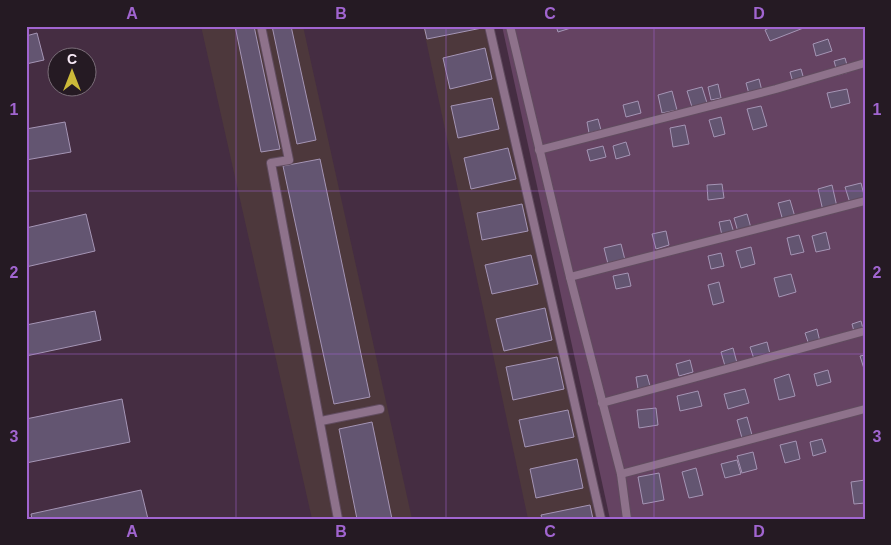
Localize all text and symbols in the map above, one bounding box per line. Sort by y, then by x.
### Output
text: A [126,5,138,22]
text: B [335,5,347,22]
text: C [544,5,556,22]
text: D [753,5,765,22]
north arrow [48,48,98,98]
text: С [67,51,77,67]
text: 1 [10,101,19,118]
text: 1 [873,101,882,118]
text: 2 [10,264,19,281]
text: 2 [873,264,882,281]
text: 3 [10,428,19,445]
text: 3 [873,428,882,445]
text: A [126,523,138,540]
text: B [335,523,347,540]
text: C [544,523,556,540]
text: D [753,523,765,540]

